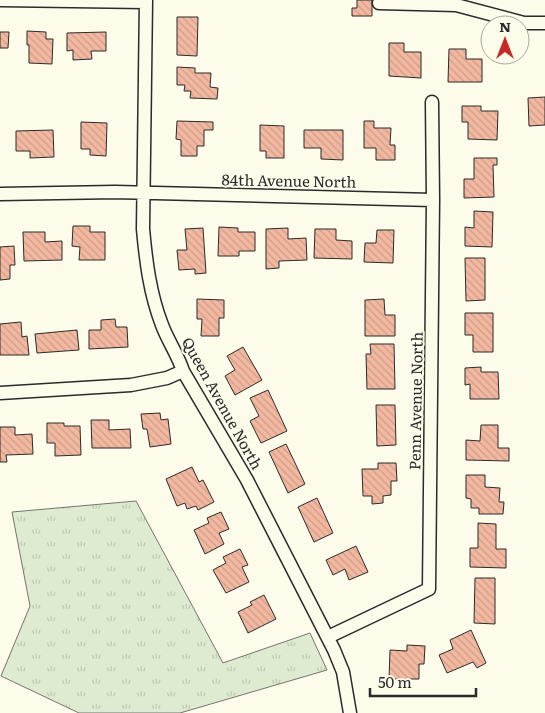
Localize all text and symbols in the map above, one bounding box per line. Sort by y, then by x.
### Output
north arrow [480,15,530,65]
text: N [499,16,511,36]
street label: 84th Avenue North [221,167,357,193]
street label: Penn Avenue North [402,331,428,470]
street label: Queen Avenue North [177,333,269,474]
scale bar [370,666,476,698]
text: 50 m [378,670,412,693]

